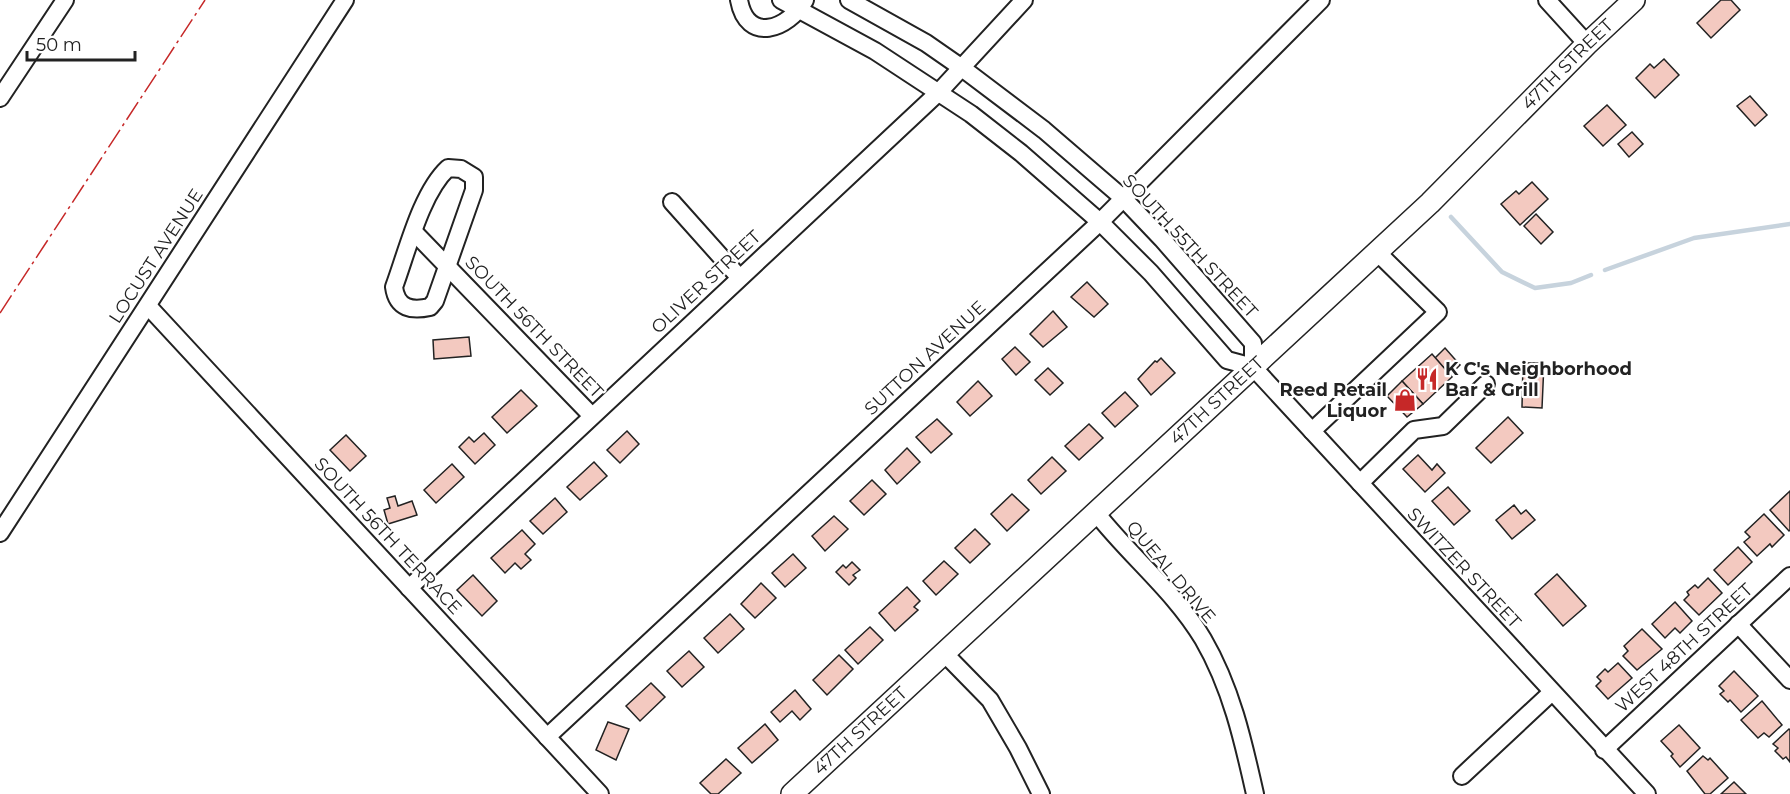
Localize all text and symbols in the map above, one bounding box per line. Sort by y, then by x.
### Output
street label: 47TH STREET [1517,14,1618,114]
scale bar [27,24,135,62]
text: 50 m [36,34,82,56]
street label: SOUTH 55TH STREET [1118,170,1263,323]
street label: LOCUST AVENUE [104,185,208,327]
street label: OLIVER STREET [647,225,766,338]
street label: SOUTH 56TH STREET [460,251,608,403]
street label: SUTTON AVENUE [860,296,990,420]
street label: 47TH STREET [1165,351,1269,449]
place label: K C's Neighborhood Bar & Grill [1445,358,1632,401]
restaurant icon: K C's Neighborhood Bar & Grill [1414,366,1440,392]
place label: Reed Retail Liquor [1279,379,1387,422]
shop icon: Reed Retail Liquor [1392,387,1418,413]
street label: SOUTH 56TH TERRACE [310,453,466,619]
street label: SWITZER STREET [1403,503,1526,633]
street label: QUEAL DRIVE [1122,516,1220,628]
street label: WEST 48TH STREET [1611,578,1758,717]
street label: 47TH STREET [809,682,912,780]

